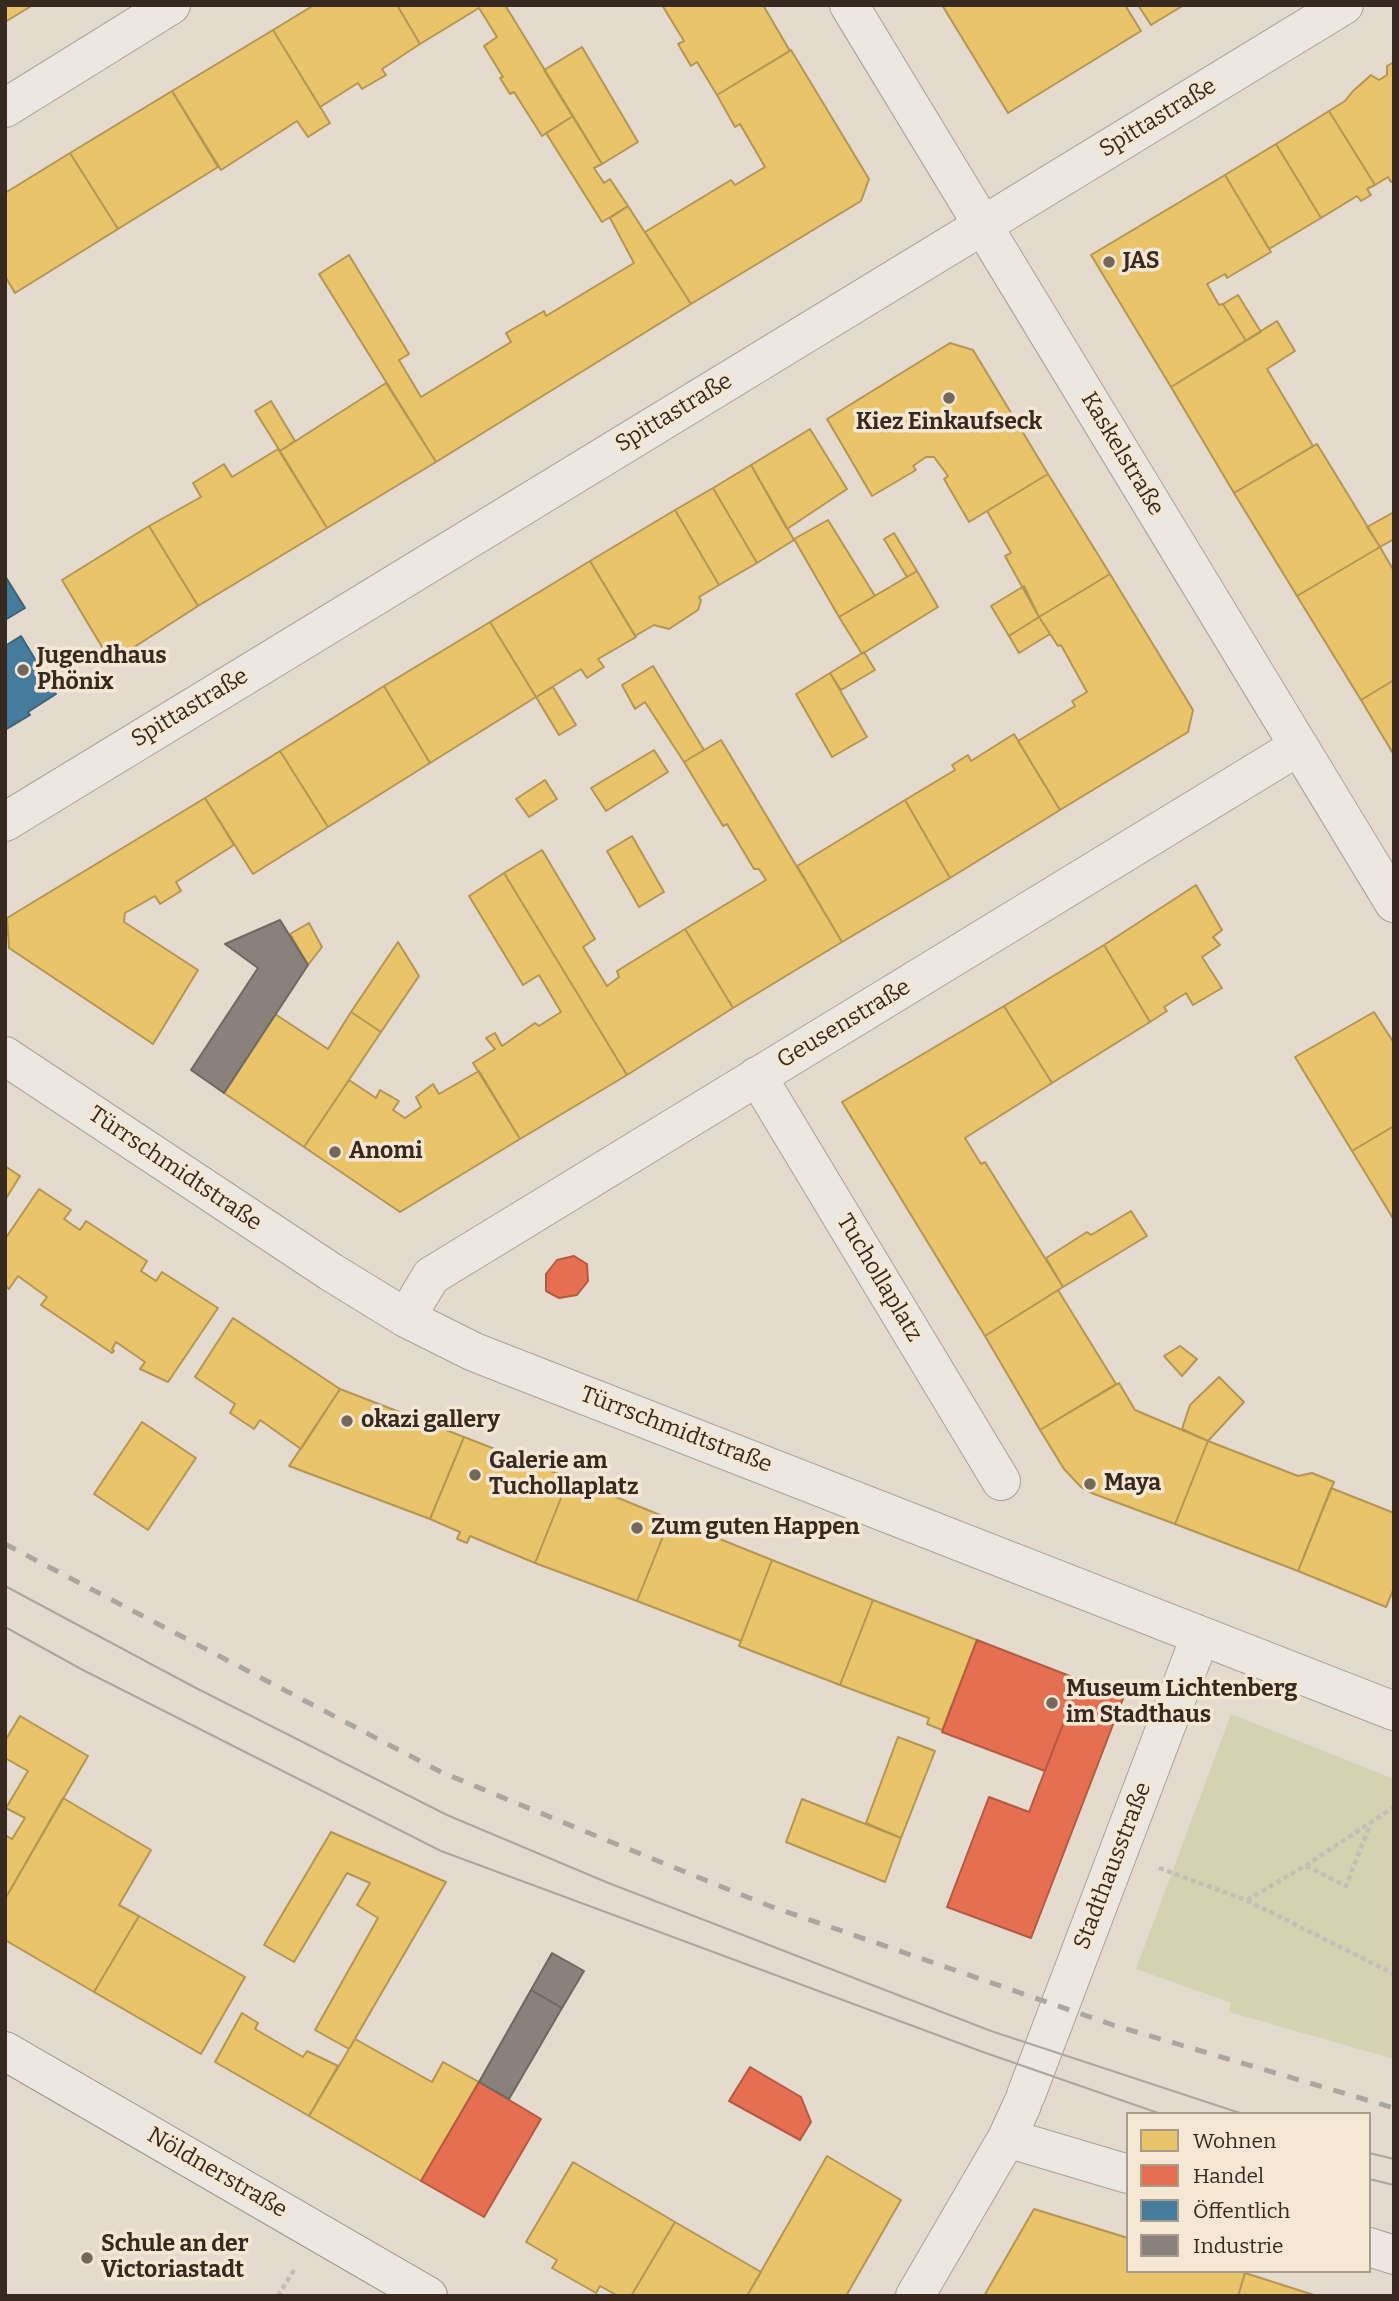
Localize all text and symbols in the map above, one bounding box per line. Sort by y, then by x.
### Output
street label: Spittastraße [1095,72,1221,164]
place label: JAS [1123,248,1160,276]
marker: JAS [1101,254,1117,270]
street label: Spittastraße [611,367,737,459]
street label: Kaskelstraße [1074,387,1170,521]
marker: Kiez Einkaufseck [941,390,957,406]
place label: Kiez Einkaufseck [856,409,1042,437]
place label: Jugendhaus Phönix [37,643,167,697]
marker: Jugendhaus Phönix [15,662,31,678]
street label: Spittastraße [127,662,253,754]
street label: Geusenstraße [772,973,916,1075]
street label: Türrschmidtstraße [83,1101,267,1237]
place label: Anomi [349,1138,423,1166]
marker: Anomi [327,1144,343,1160]
street label: Tuchollaplatz [830,1209,928,1347]
street label: Türrschmidtstraße [576,1381,776,1479]
place label: okazi gallery [361,1407,500,1435]
marker: okazi gallery [339,1413,355,1429]
place label: Galerie am Tuchollaplatz [489,1448,638,1502]
marker: Galerie am Tuchollaplatz [467,1467,483,1483]
place label: Maya [1104,1470,1161,1498]
marker: Maya [1082,1476,1098,1492]
place label: Zum guten Happen [651,1514,860,1542]
marker: Zum guten Happen [629,1520,645,1536]
place label: Museum Lichtenberg im Stadthaus [1066,1676,1297,1730]
marker: Museum Lichtenberg im Stadthaus [1044,1695,1060,1711]
street label: Stadthausstraße [1068,1779,1158,1953]
legend [1126,2112,1371,2273]
street label: Nöldnerstraße [142,2122,292,2224]
text: Wohnen [1193,2128,1276,2154]
text: Handel [1193,2163,1264,2189]
text: Öffentlich [1193,2198,1290,2224]
place label: Schule an der Victoriastadt [101,2231,249,2285]
text: Industrie [1193,2233,1284,2259]
marker: Schule an der Victoriastadt [79,2250,95,2266]

